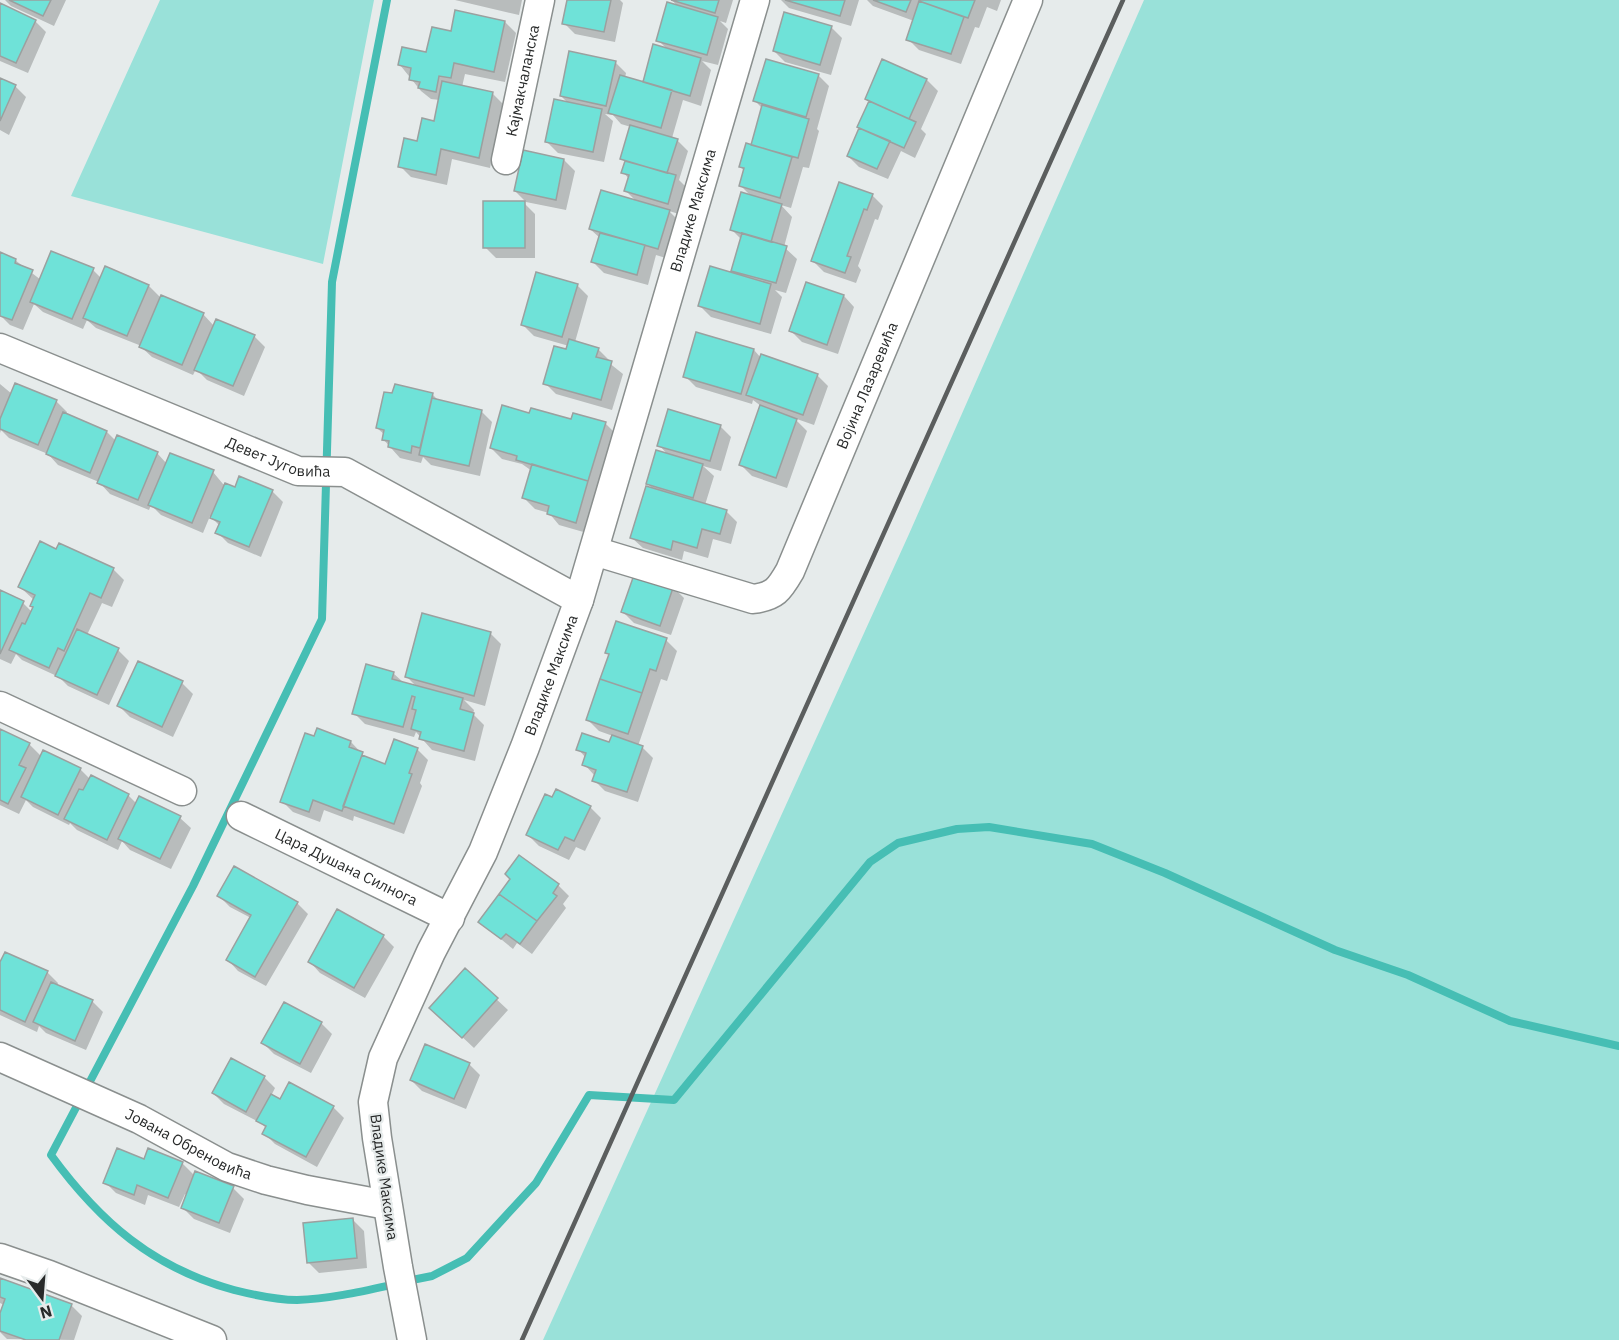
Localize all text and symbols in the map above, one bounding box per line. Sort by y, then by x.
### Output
street label: Кајмакчаланска [501,23,543,138]
street label: Владике Максима [666,147,720,274]
street label: Војина Лазаревића [832,319,902,452]
street label: Девет Југовића [223,432,331,481]
street label: Владике Максима [520,612,582,738]
street label: Цара Душана Силнога [272,824,421,910]
street label: Јована Обреновића [122,1104,254,1184]
street label: Владике Максима [366,1113,403,1241]
north arrow [12,1268,72,1328]
text: N [38,1301,54,1324]

